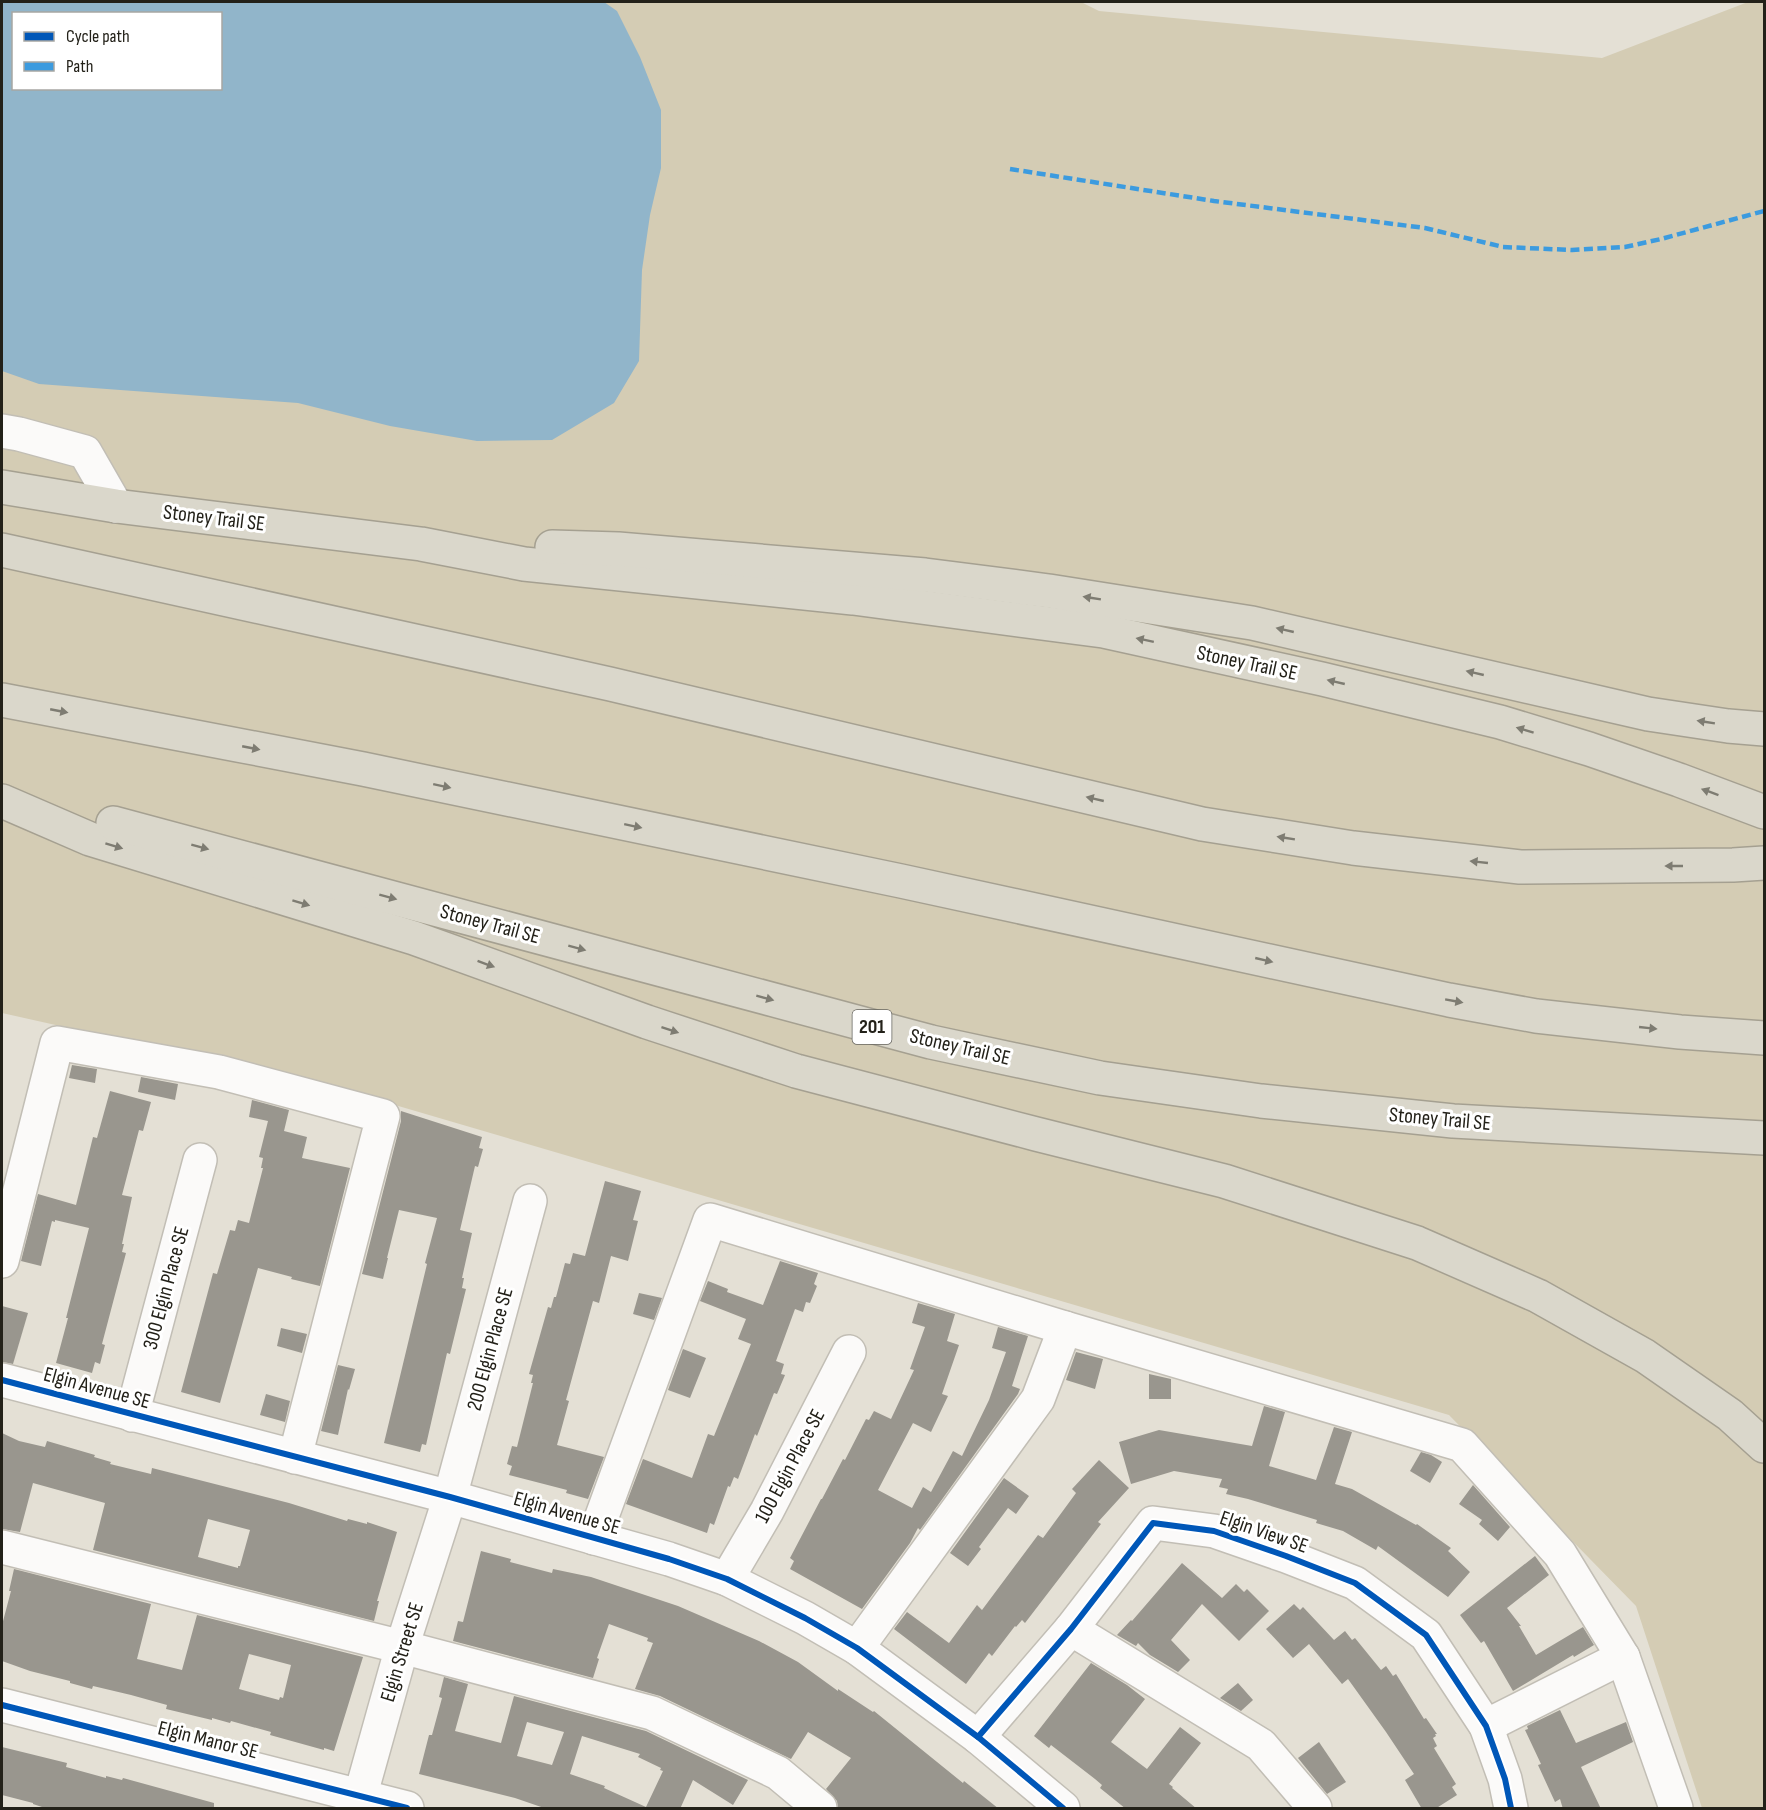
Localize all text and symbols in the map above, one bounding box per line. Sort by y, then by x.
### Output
legend [12,12,222,90]
text: Cycle path [66,26,130,47]
text: Path [66,56,94,77]
street label: Stoney Trail SE [162,499,266,537]
one-way arrow [1083,593,1102,602]
one-way arrow [1275,625,1294,634]
one-way arrow [1136,635,1155,645]
street label: Stoney Trail SE [1194,640,1300,686]
one-way arrow [1465,668,1484,677]
one-way arrow [1327,677,1345,687]
one-way arrow [50,707,69,716]
one-way arrow [1697,718,1716,727]
one-way arrow [1516,725,1534,734]
one-way arrow [241,744,260,753]
one-way arrow [433,782,452,791]
one-way arrow [1701,786,1719,796]
one-way arrow [1086,793,1104,803]
one-way arrow [623,821,642,831]
one-way arrow [1276,833,1295,842]
one-way arrow [105,842,123,851]
one-way arrow [191,842,209,852]
one-way arrow [1470,858,1489,867]
one-way arrow [1665,861,1684,871]
one-way arrow [379,893,397,902]
one-way arrow [292,899,310,908]
street label: Stoney Trail SE [437,899,543,949]
one-way arrow [567,943,586,953]
one-way arrow [1255,956,1273,966]
one-way arrow [477,960,495,970]
one-way arrow [756,994,774,1003]
one-way arrow [1445,997,1464,1006]
road number: 201 [852,1010,892,1044]
street label: Stoney Trail SE [907,1023,1013,1071]
one-way arrow [1638,1023,1657,1033]
one-way arrow [661,1025,679,1035]
street label: Stoney Trail SE [1388,1102,1492,1136]
street label: 300 Elgin Place SE [138,1224,194,1352]
street label: 200 Elgin Place SE [462,1285,518,1413]
street label: Elgin Avenue SE [41,1362,153,1414]
street label: 100 Elgin Place SE [750,1405,830,1527]
street label: Elgin Avenue SE [511,1486,623,1540]
street label: Elgin View SE [1217,1505,1311,1559]
street label: Elgin Street SE [375,1599,429,1705]
street label: Elgin Manor SE [155,1715,261,1765]

